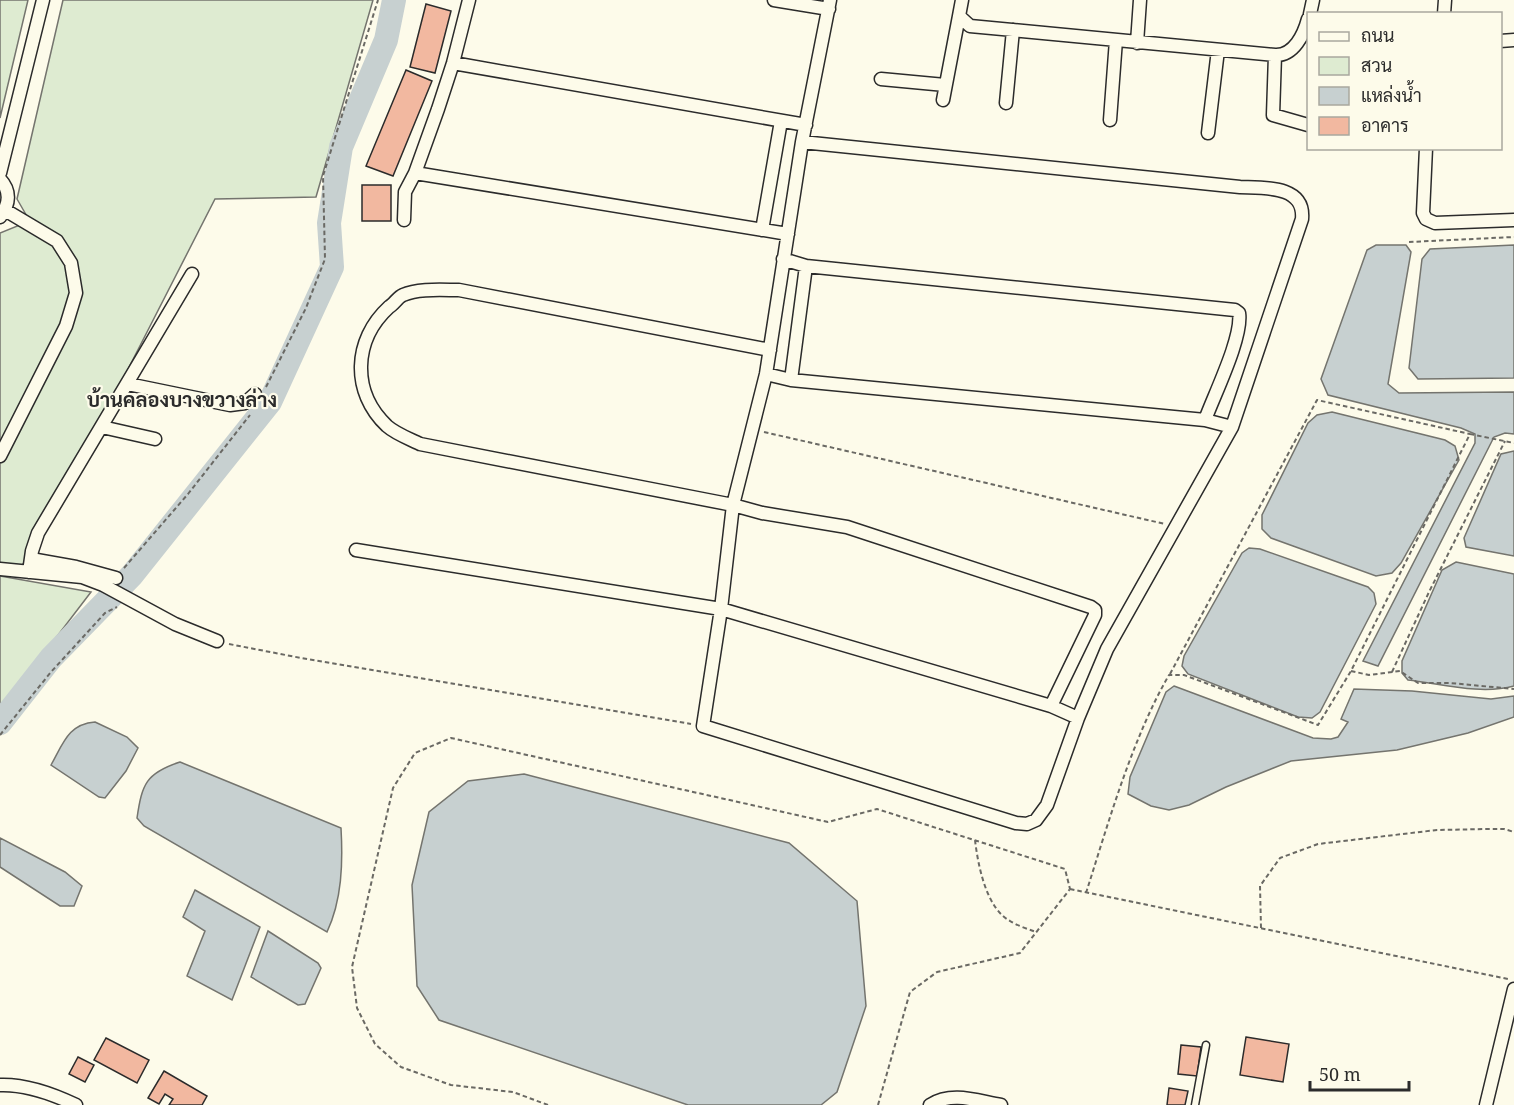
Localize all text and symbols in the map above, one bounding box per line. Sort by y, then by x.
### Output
legend [1307,12,1502,150]
text: ถนน [1361,23,1394,47]
text: สวน [1361,53,1392,77]
text: แหล่งน้ำ [1361,80,1422,107]
text: อาคาร [1361,113,1409,137]
district label: บ้านคลองบางขวางล่าง [87,386,277,413]
scale bar [1310,1054,1409,1092]
text: 50 m [1319,1062,1361,1086]

